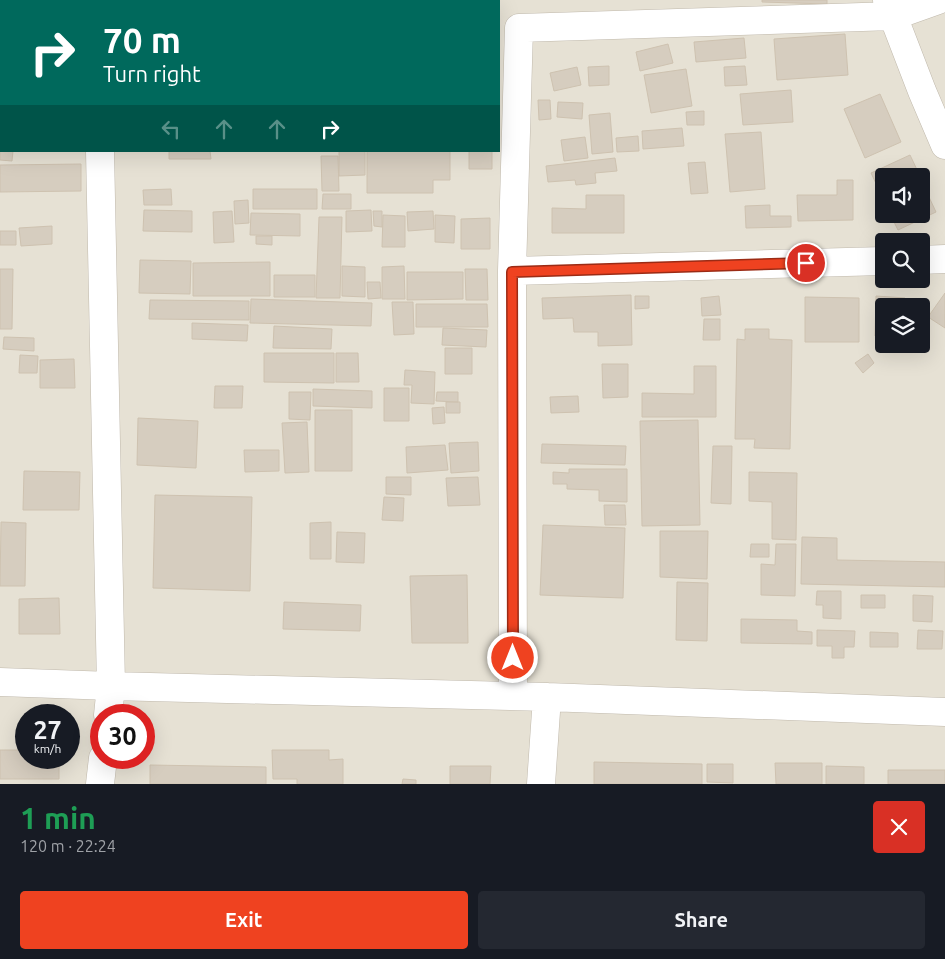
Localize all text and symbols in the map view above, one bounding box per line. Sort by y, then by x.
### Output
icon: right [20,20,85,85]
text: 70 m [103,20,181,60]
text: Turn right [103,61,201,86]
icon: left [157,115,185,143]
icon: ahead [210,115,238,143]
icon: ahead [263,115,291,143]
icon: right [316,115,344,143]
map controls [875,168,930,353]
button: sound [875,168,930,223]
button: search [875,233,930,288]
pin [785,242,827,284]
icon: arrive [792,249,820,277]
button: layers [875,298,930,353]
position arrow [486,631,538,683]
speed limit sign: 30 [90,704,155,769]
text: 27 [33,716,62,744]
text: km/h [34,742,61,755]
text: 1 min [20,801,96,835]
button: close [873,801,925,853]
text: 120 m · 22:24 [20,837,116,855]
button: Exit [20,891,468,949]
button: Share [478,891,925,949]

